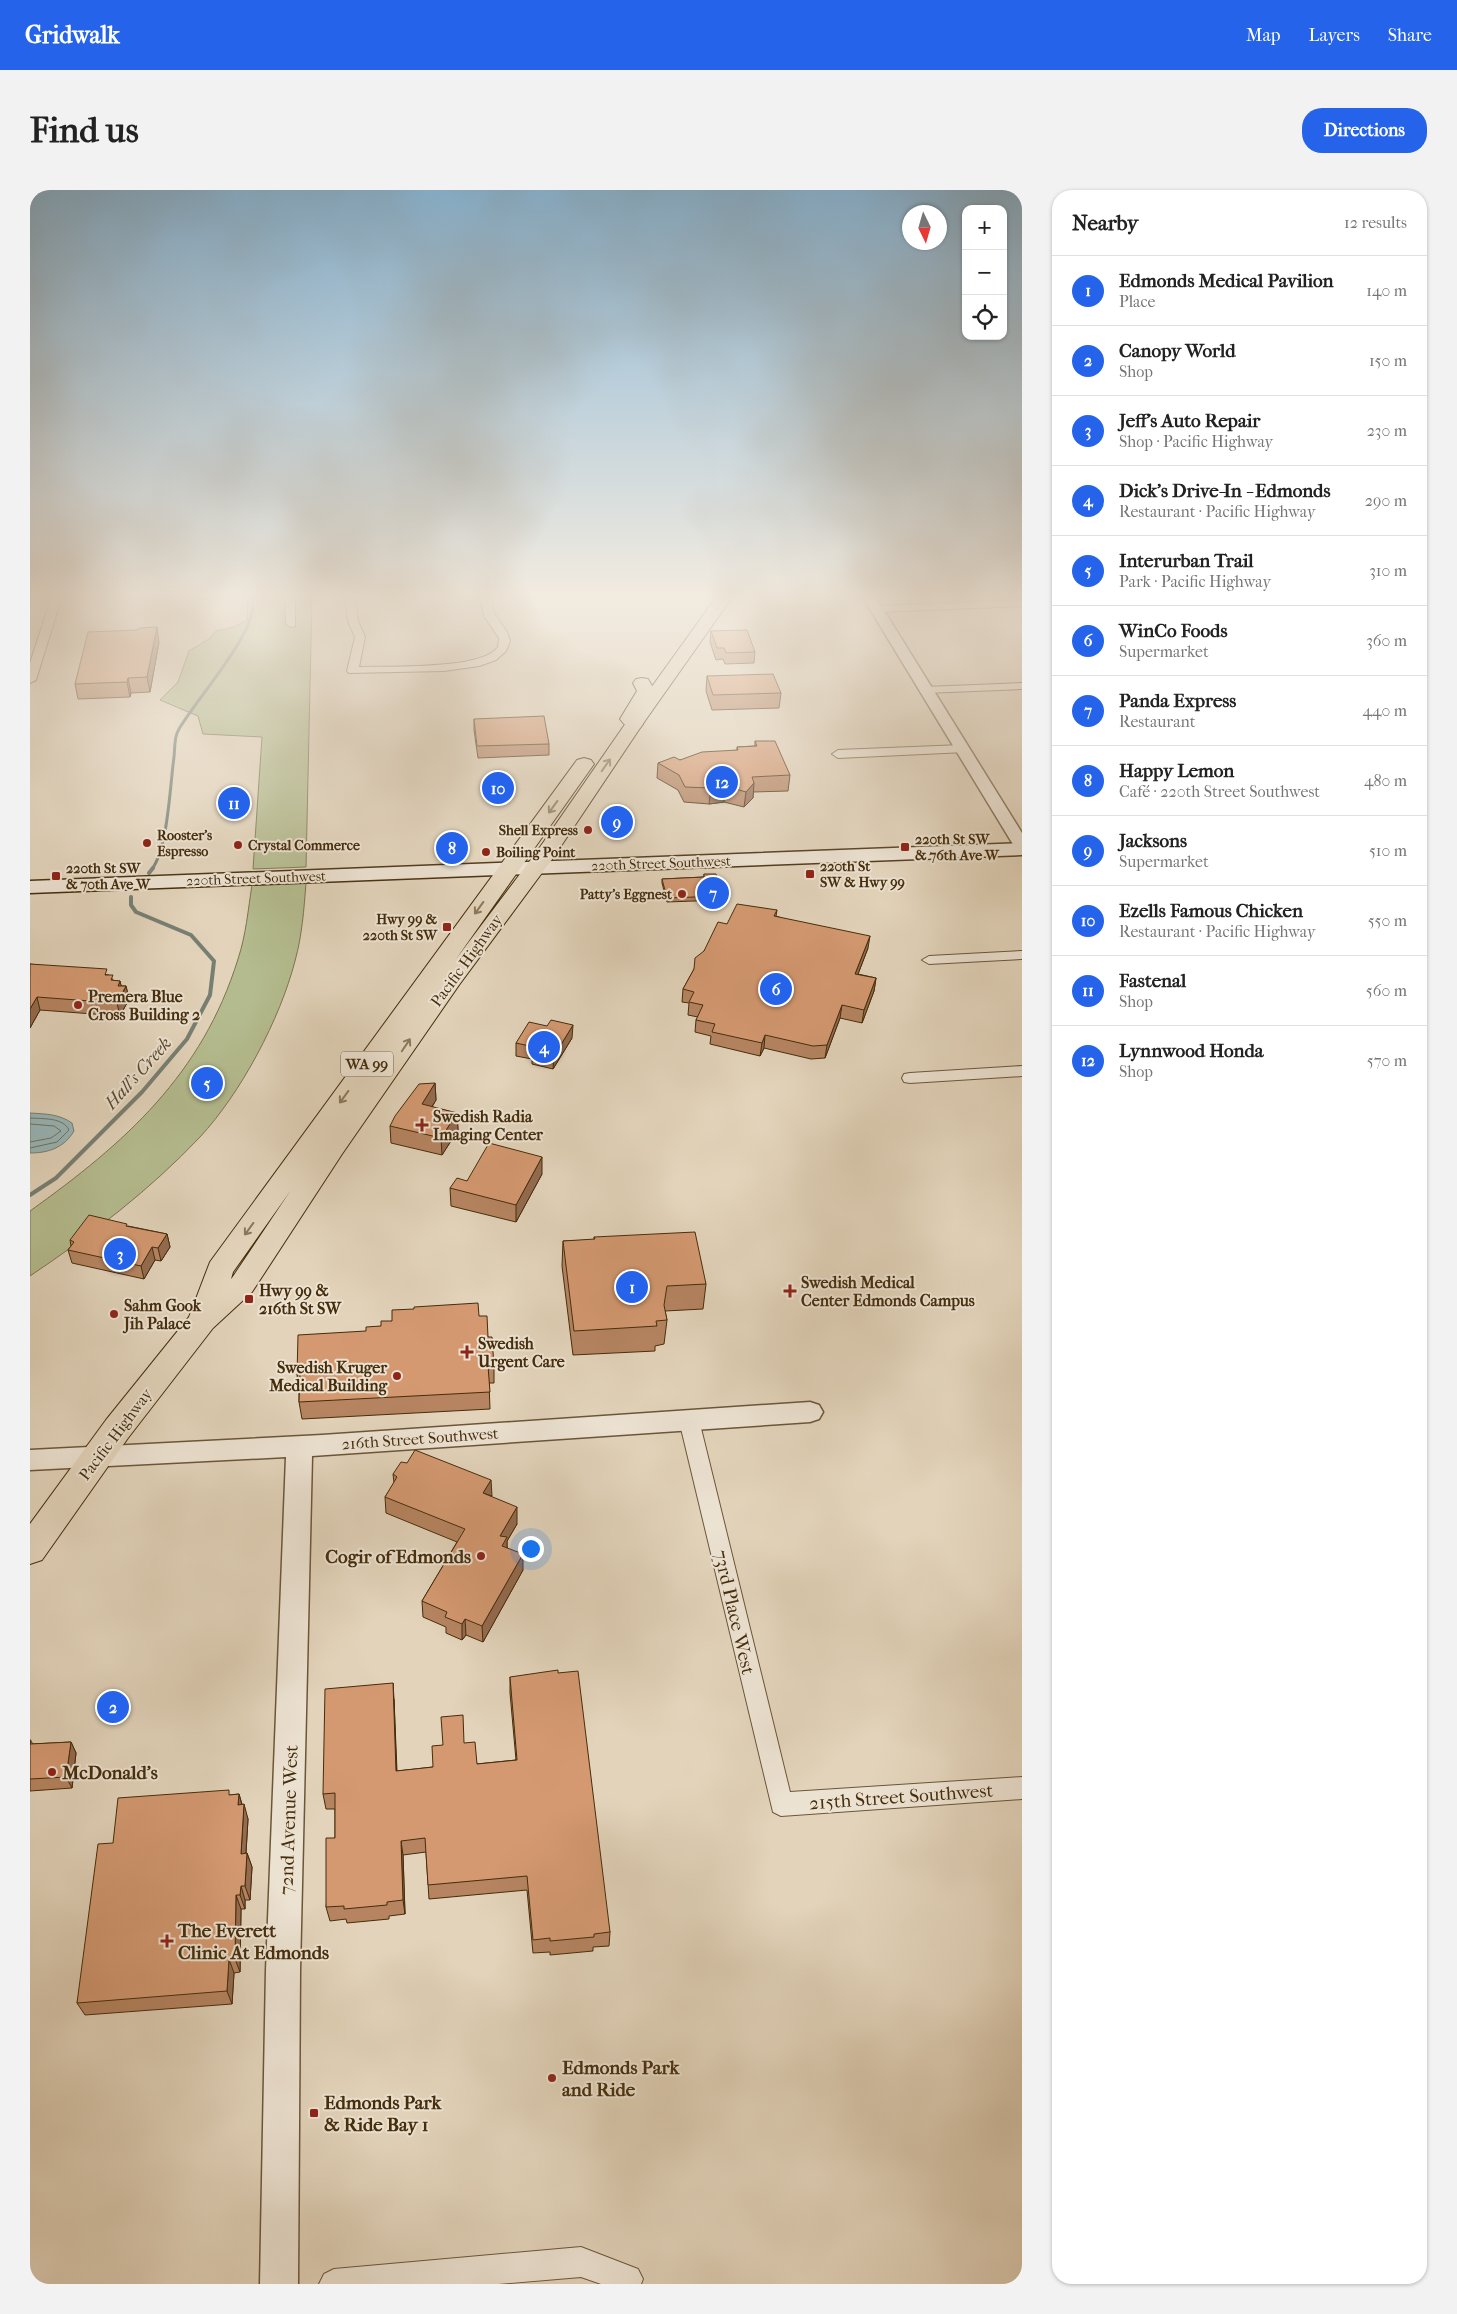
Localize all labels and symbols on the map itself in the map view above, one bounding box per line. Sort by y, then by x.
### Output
north arrow [902,205,947,250]
one-way arrow [601,758,611,772]
pin: 12 [706,763,738,801]
pin: 10 [482,769,514,807]
pin: 11 [218,784,250,822]
one-way arrow [548,800,558,814]
pin: 9 [601,803,633,841]
place label: Shell Express [499,822,579,839]
marker: Shell Express [582,824,594,836]
place label: Rooster's Espresso [157,827,213,860]
pin: 8 [436,829,468,867]
place label: 220th St SW & 76th Ave W [915,831,1000,864]
marker: Rooster's Espresso [141,837,153,849]
place label: Crystal Commerce [248,837,360,854]
marker: Crystal Commerce [232,839,244,851]
marker: 220th St SW & 76th Ave W [899,841,911,853]
place label: Boiling Point [496,844,576,861]
marker: Boiling Point [480,846,492,858]
street label: 220th Street Southwest [591,853,731,874]
place label: 220th St SW & Hwy 99 [820,858,905,891]
place label: 220th St SW & 70th Ave W [66,860,151,893]
street label: 220th Street Southwest [186,868,326,889]
marker: 220th St SW & Hwy 99 [804,868,816,880]
marker: 220th St SW & 70th Ave W [50,870,62,882]
pin: 7 [697,874,729,912]
place label: Patty's Eggnest [580,886,673,903]
marker: Patty's Eggnest [676,888,688,900]
one-way arrow [474,900,484,914]
street label: Pacific Highway [426,910,507,1010]
place label: Hwy 99 & 220th St SW [363,911,438,944]
marker: Hwy 99 & 220th St SW [441,921,453,933]
pin: 6 [760,970,792,1008]
place label: Premera Blue Cross Building 2 [88,987,200,1025]
marker: Premera Blue Cross Building 2 [72,999,84,1011]
pin: 4 [528,1028,560,1066]
water label: Hall's Creek [100,1033,176,1114]
one-way arrow [401,1038,411,1052]
road number: WA 99 [341,1052,393,1076]
pin: 5 [191,1064,223,1102]
one-way arrow [339,1090,349,1104]
place label: Swedish Radia Imaging Center [433,1107,544,1145]
marker: Swedish Radia Imaging Center [415,1118,429,1132]
one-way arrow [244,1222,254,1236]
pin: 3 [104,1235,136,1273]
pin: 1 [616,1268,648,1306]
place label: Swedish Medical Center Edmonds Campus [801,1273,975,1311]
place label: Hwy 99 & 216th St SW [259,1281,342,1318]
marker: Swedish Medical Center Edmonds Campus [783,1284,797,1298]
marker: Hwy 99 & 216th St SW [243,1293,255,1305]
place label: Sahm Gook Jih Palace [122,1296,202,1334]
marker: Sahm Gook Jih Palace [108,1308,120,1320]
place label: Swedish Urgent Care [477,1334,565,1372]
marker: Swedish Urgent Care [460,1345,474,1359]
place label: Swedish Kruger Medical Building [268,1358,388,1396]
marker: Swedish Kruger Medical Building [391,1370,403,1382]
street label: Pacific Highway [75,1384,156,1484]
street label: 216th Street Southwest [341,1424,499,1453]
your location [518,1536,544,1562]
place label: Cogir of Edmonds [325,1546,471,1568]
street label: 73rd Place West [709,1548,759,1677]
marker: Cogir of Edmonds [475,1550,487,1562]
pin: 2 [97,1688,129,1726]
street label: 72nd Avenue West [275,1744,303,1895]
place label: McDonald's [61,1762,158,1784]
marker: McDonald's [46,1766,58,1778]
street label: 215th Street Southwest [808,1780,994,1814]
place label: The Everett Clinic At Edmonds [177,1920,329,1964]
marker: The Everett Clinic At Edmonds [160,1934,174,1948]
place label: Edmonds Park and Ride [562,2057,681,2101]
marker: Edmonds Park and Ride [546,2072,558,2084]
place label: Edmonds Park & Ride Bay 1 [324,2092,443,2136]
marker: Edmonds Park & Ride Bay 1 [308,2107,320,2119]

